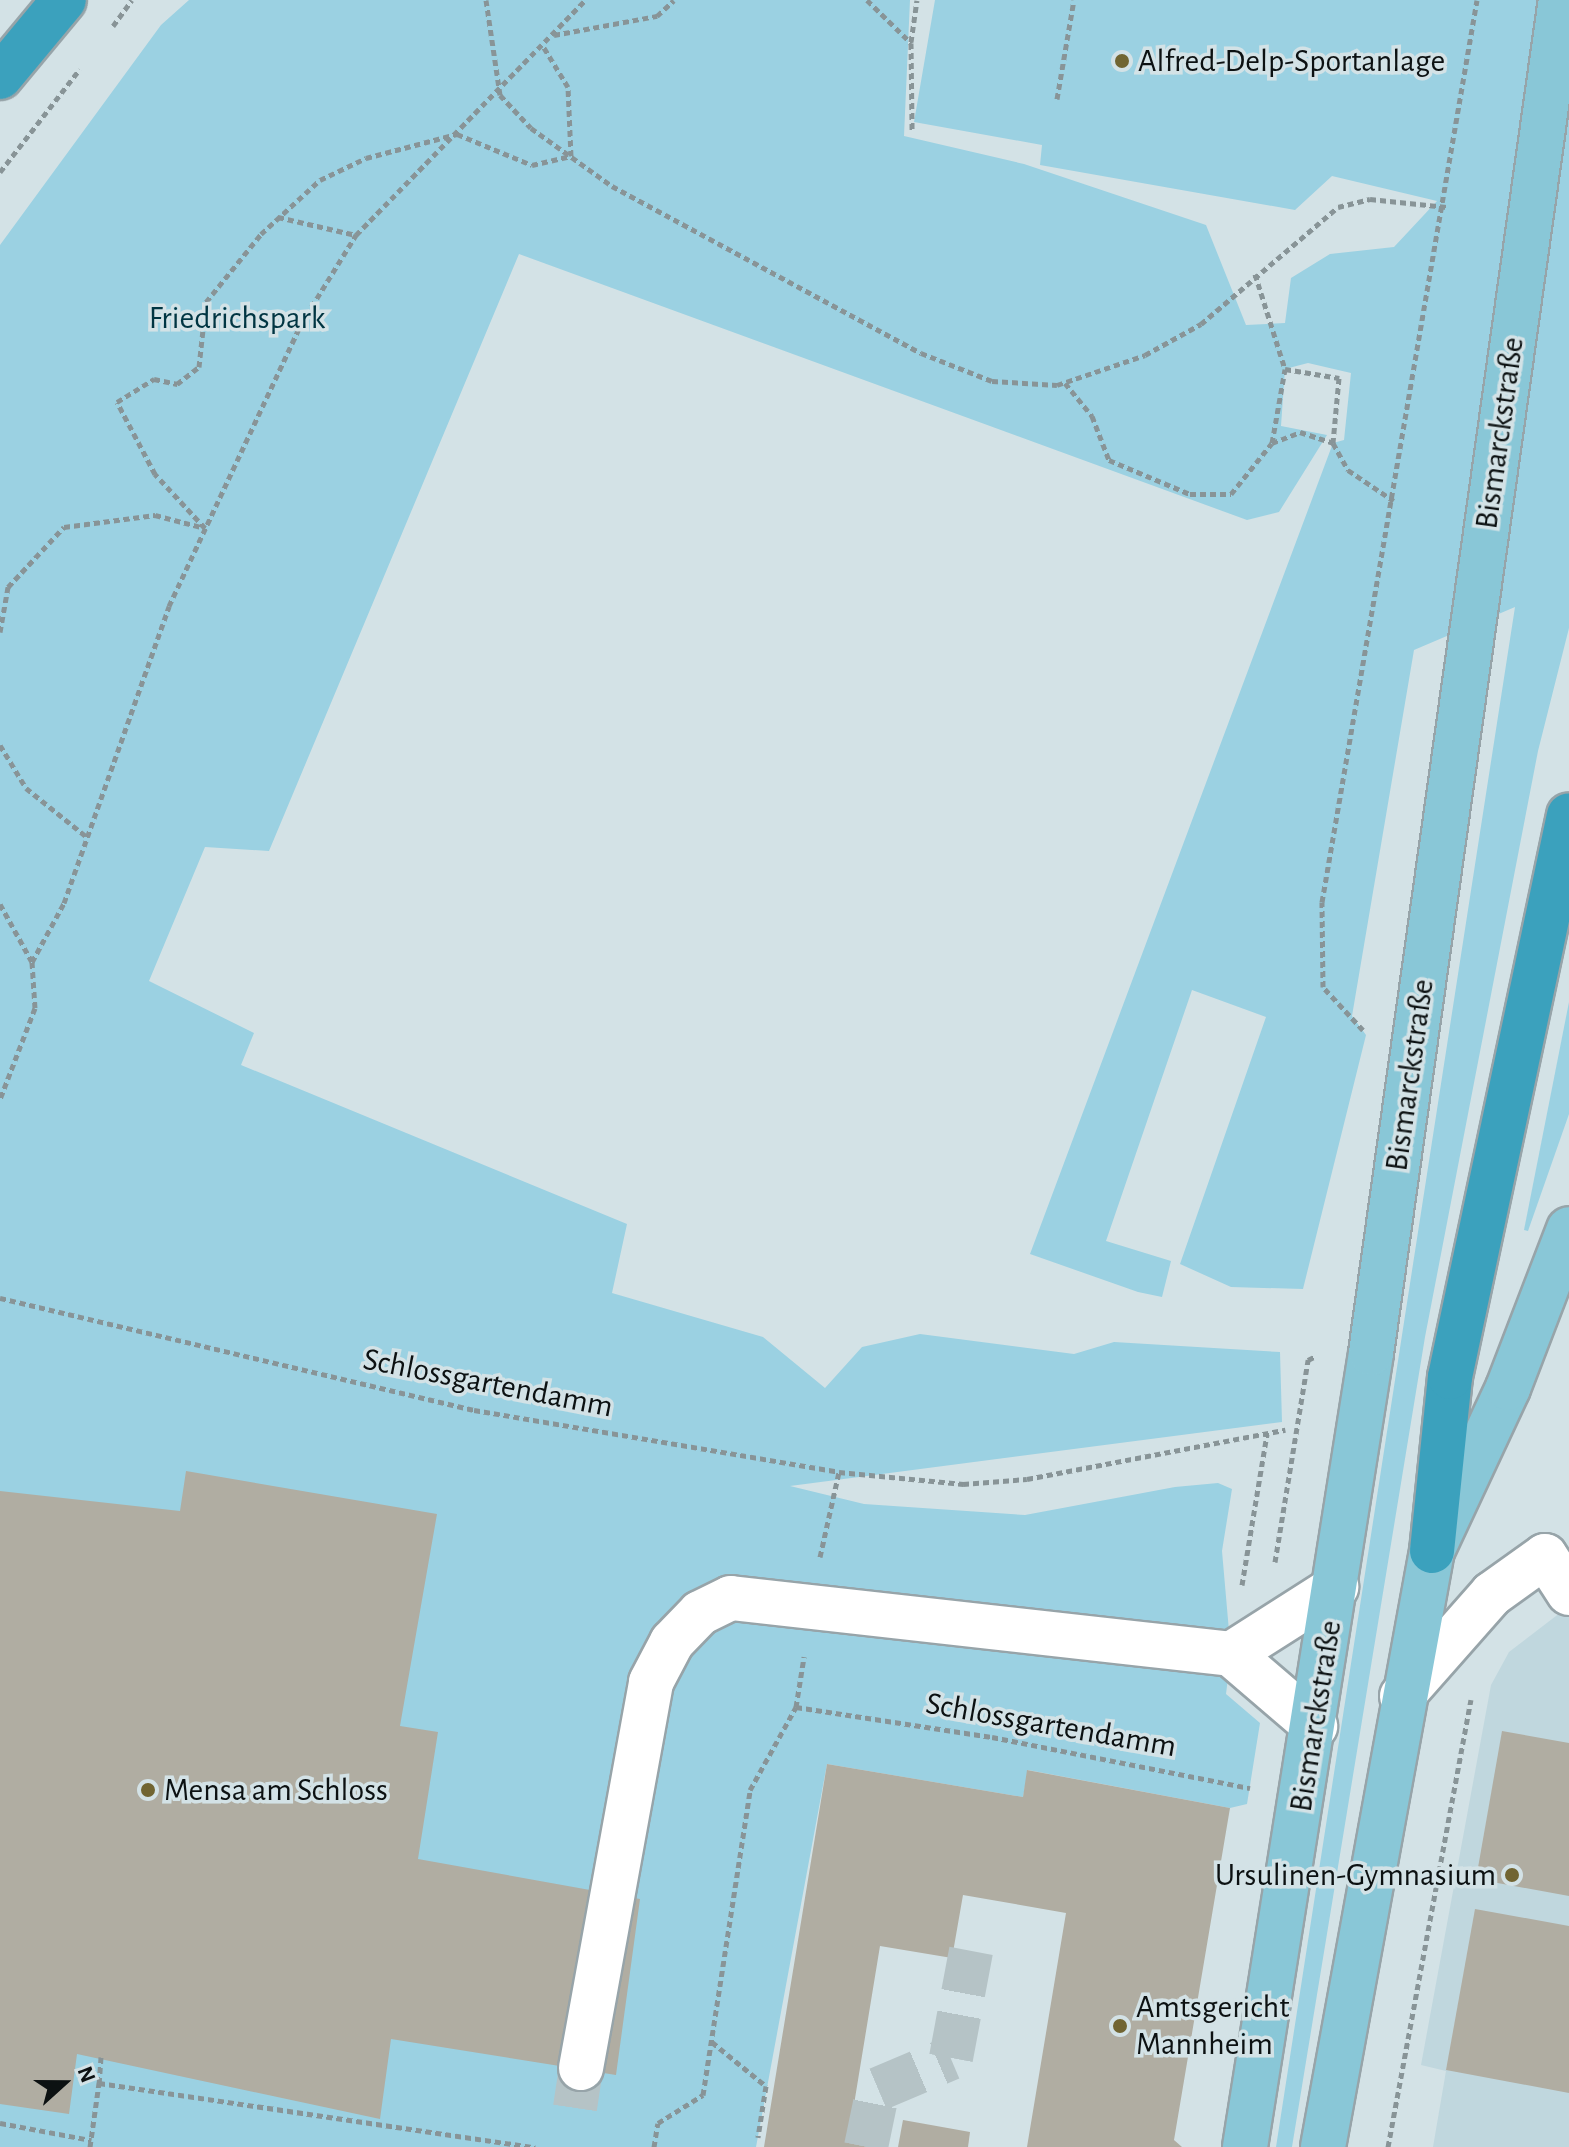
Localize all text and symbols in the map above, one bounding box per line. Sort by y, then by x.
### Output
place label: Alfred-Delp-Sportanlage [1138,42,1445,80]
marker: Alfred-Delp-Sportanlage [1113,52,1131,70]
park label: Friedrichspark [149,299,325,337]
street label: Bismarckstraße [1468,335,1532,531]
street label: Bismarckstraße [1378,977,1442,1173]
street label: Schlossgartendamm [360,1340,616,1426]
street label: Bismarckstraße [1282,1617,1350,1815]
street label: Schlossgartendamm [923,1684,1179,1766]
place label: Mensa am Schloss [164,1771,388,1809]
marker: Mensa am Schloss [139,1781,157,1799]
place label: Ursulinen-Gymnasium [1215,1856,1496,1894]
marker: Ursulinen-Gymnasium [1503,1866,1521,1884]
place label: Amtsgericht Mannheim [1136,1989,1289,2064]
marker: Amtsgericht Mannheim [1111,2017,1129,2035]
north arrow [24,2043,104,2123]
text: N [73,2063,99,2085]

